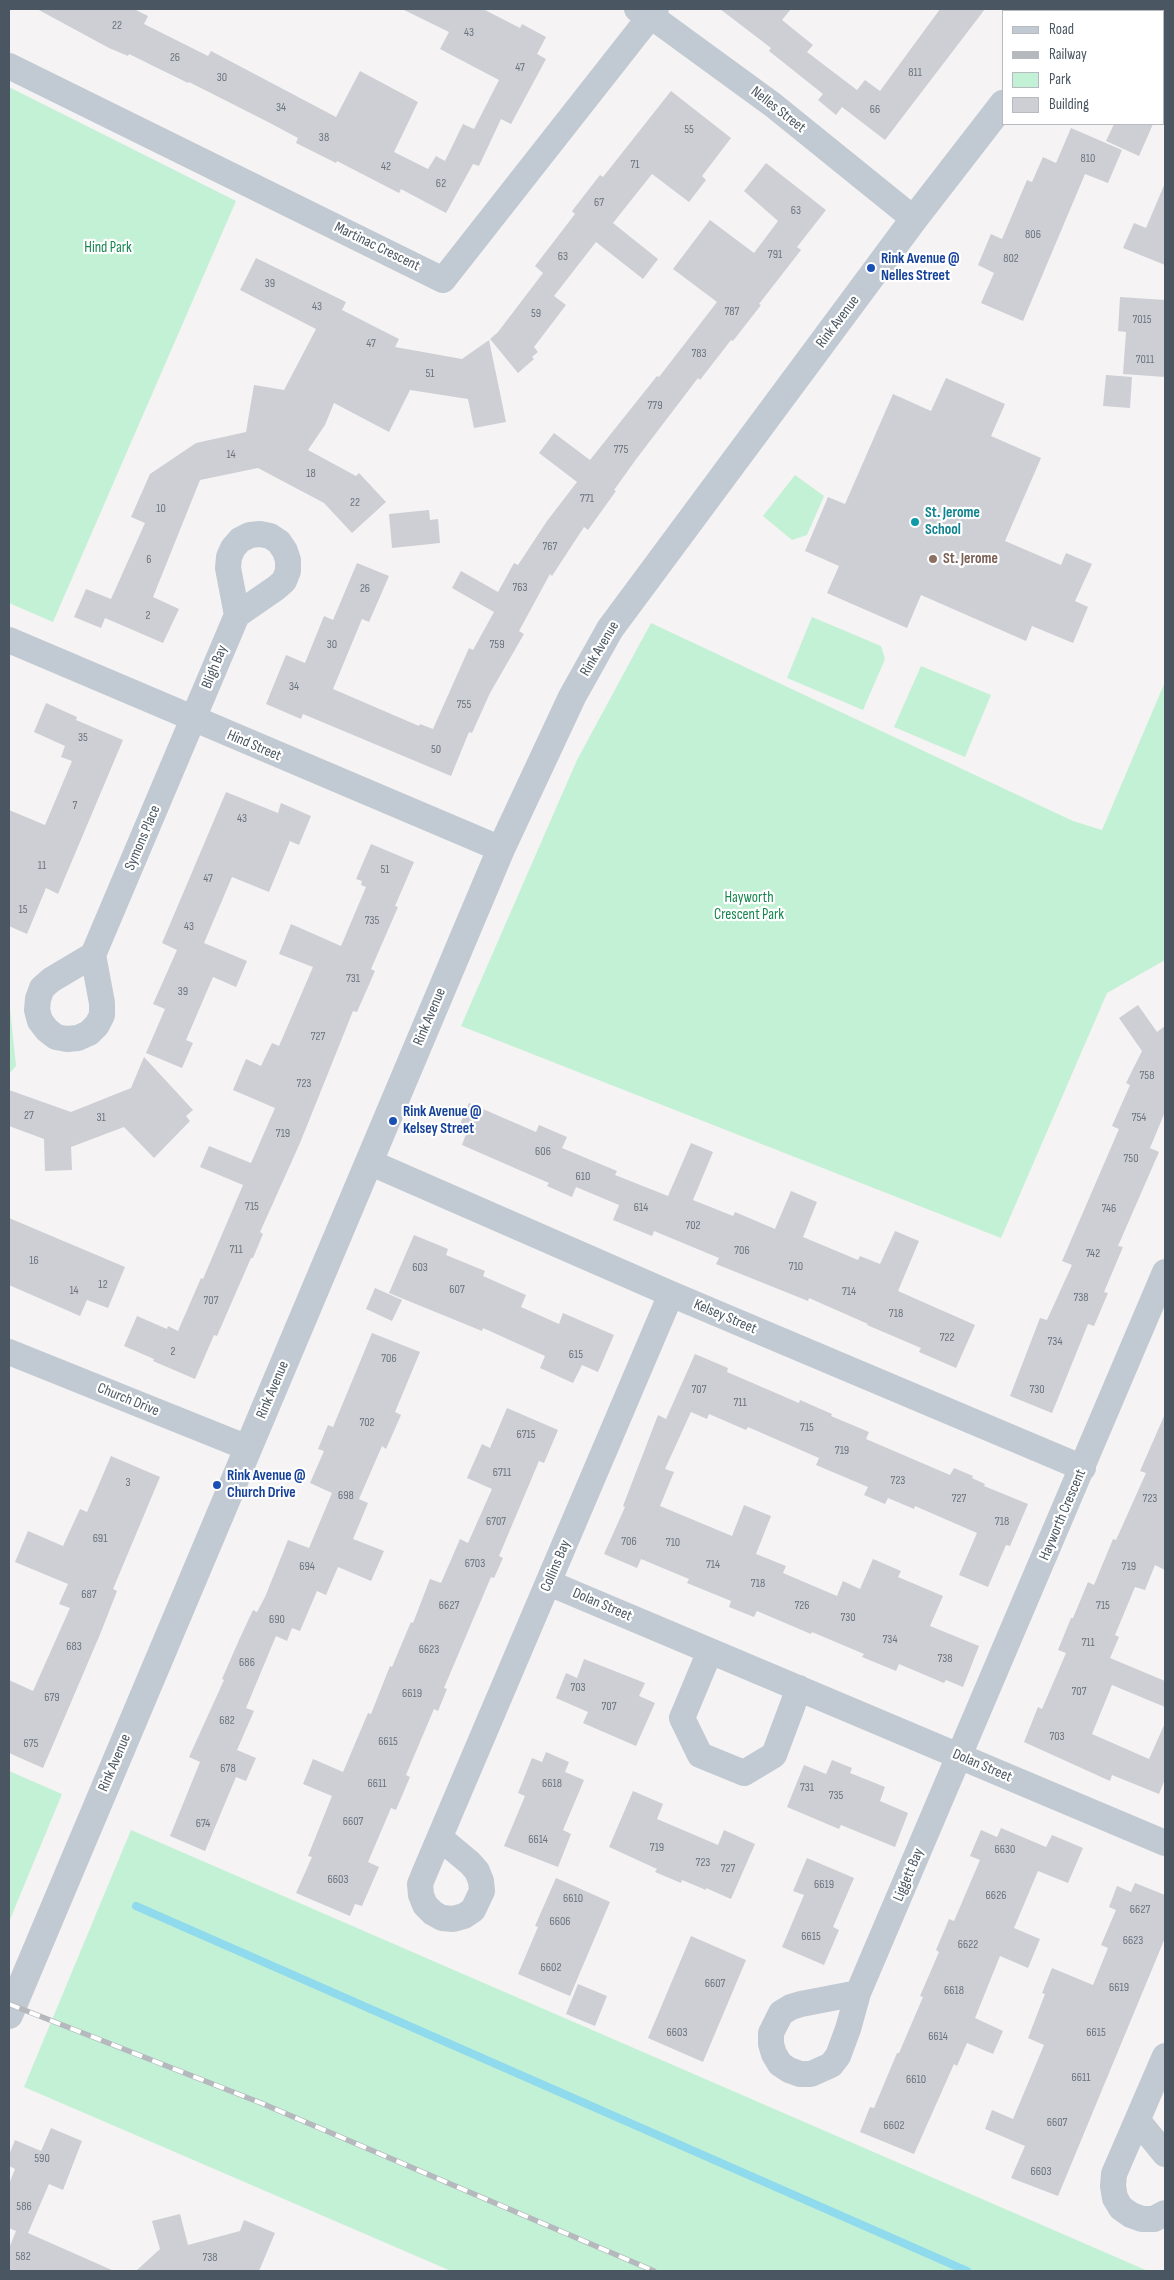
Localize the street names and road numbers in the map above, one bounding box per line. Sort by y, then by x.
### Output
street label: Nelles Street [747,83,809,137]
street label: Martinac Crescent [331,219,423,275]
street label: Rink Avenue [812,292,864,352]
street label: Rink Avenue [577,618,623,680]
street label: Bligh Bay [198,643,232,691]
street label: Hind Street [224,727,284,765]
street label: Symons Place [121,803,165,873]
street label: Rink Avenue [410,985,450,1049]
street label: Kelsey Street [691,1296,759,1338]
street label: Rink Avenue [253,1358,293,1422]
street label: Church Drive [94,1379,162,1421]
street label: Hayworth Crescent [1036,1467,1090,1563]
street label: Collins Bay [537,1537,575,1595]
street label: Dolan Street [570,1584,634,1626]
street label: Rink Avenue [95,1731,135,1795]
street label: Dolan Street [950,1745,1014,1787]
street label: Liggett Bay [890,1846,928,1904]

